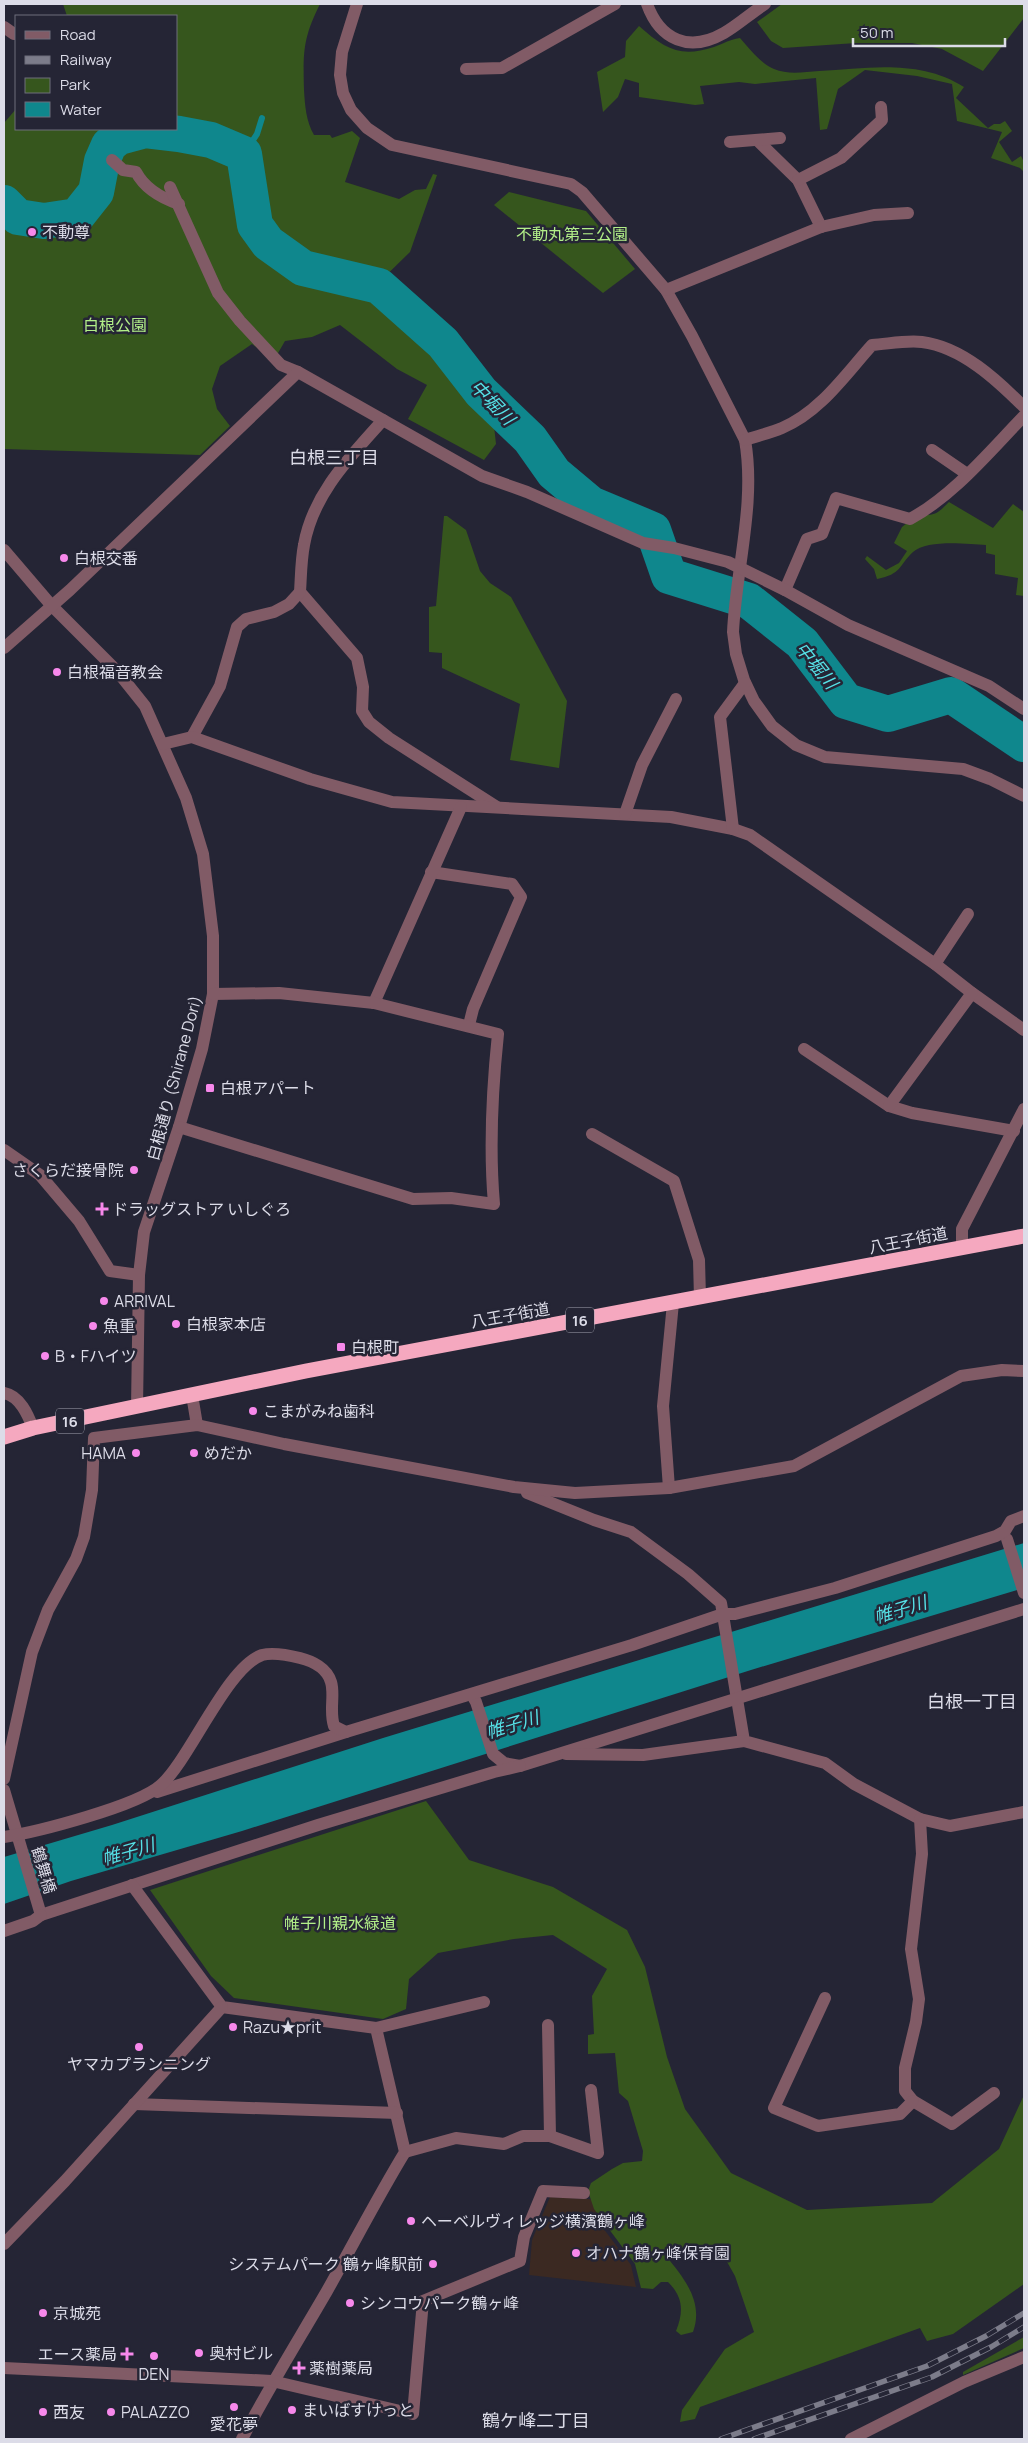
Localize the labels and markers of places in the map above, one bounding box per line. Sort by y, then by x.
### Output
place label: 不動尊 [42,221,90,243]
marker: 不動尊 [26,226,38,238]
place label: 白根交番 [74,547,138,569]
marker: 白根交番 [58,552,70,564]
place label: 白根福音教会 [67,661,163,683]
marker: 白根福音教会 [51,666,63,678]
place label: 白根アパート [220,1077,316,1099]
marker: 白根アパート [204,1082,216,1094]
place label: さくらだ接骨院 [12,1159,124,1181]
marker: さくらだ接骨院 [128,1164,140,1176]
place label: ドラッグストア いしぐろ [112,1198,291,1220]
marker: ドラッグストア いしぐろ [96,1203,108,1215]
place label: ARRIVAL [114,1290,175,1312]
marker: ARRIVAL [98,1295,110,1307]
place label: 白根家本店 [186,1313,266,1335]
place label: 魚重 [103,1315,135,1337]
marker: 白根家本店 [170,1318,182,1330]
marker: 魚重 [87,1320,99,1332]
place label: 白根町 [351,1336,399,1358]
marker: 白根町 [335,1341,347,1353]
place label: B・Fハイツ [55,1345,137,1367]
marker: B・Fハイツ [39,1350,51,1362]
place label: こまがみね歯科 [263,1400,375,1422]
marker: こまがみね歯科 [247,1405,259,1417]
place label: HAMA [81,1442,126,1464]
place label: めだか [204,1442,252,1464]
marker: HAMA [130,1447,142,1459]
marker: めだか [188,1447,200,1459]
place label: Razu★prit [243,2016,321,2038]
marker: Razu★prit [227,2021,239,2033]
marker: ヤマカプランニング [133,2041,145,2053]
place label: ヤマカプランニング [67,2053,211,2075]
place label: ヘーベルヴィレッジ横濱鶴ヶ峰 [421,2210,645,2232]
marker: ヘーベルヴィレッジ横濱鶴ヶ峰 [405,2215,417,2227]
place label: オハナ鶴ヶ峰保育園 [586,2242,730,2264]
marker: オハナ鶴ヶ峰保育園 [570,2247,582,2259]
place label: システムパーク 鶴ヶ峰駅前 [228,2253,423,2275]
marker: システムパーク 鶴ヶ峰駅前 [427,2258,439,2270]
place label: シンコウパーク鶴ヶ峰 [360,2292,519,2314]
marker: シンコウパーク鶴ヶ峰 [344,2297,356,2309]
place label: 京城苑 [53,2302,101,2324]
marker: 京城苑 [37,2307,49,2319]
place label: 奥村ビル [209,2342,273,2364]
place label: エース薬局 [38,2343,117,2365]
marker: 奥村ビル [193,2347,205,2359]
marker: エース薬局 [121,2348,133,2360]
marker: DEN [148,2350,160,2362]
place label: 薬樹薬局 [309,2357,373,2379]
marker: 薬樹薬局 [293,2362,305,2374]
place label: DEN [139,2363,169,2385]
place label: まいばすけっと [302,2399,414,2421]
place label: 西友 [53,2401,85,2423]
place label: PALAZZO [121,2401,190,2423]
marker: 愛花夢 [228,2401,240,2413]
marker: まいばすけっと [286,2404,298,2416]
marker: 西友 [37,2406,49,2418]
marker: PALAZZO [105,2406,117,2418]
place label: 愛花夢 [210,2413,258,2435]

